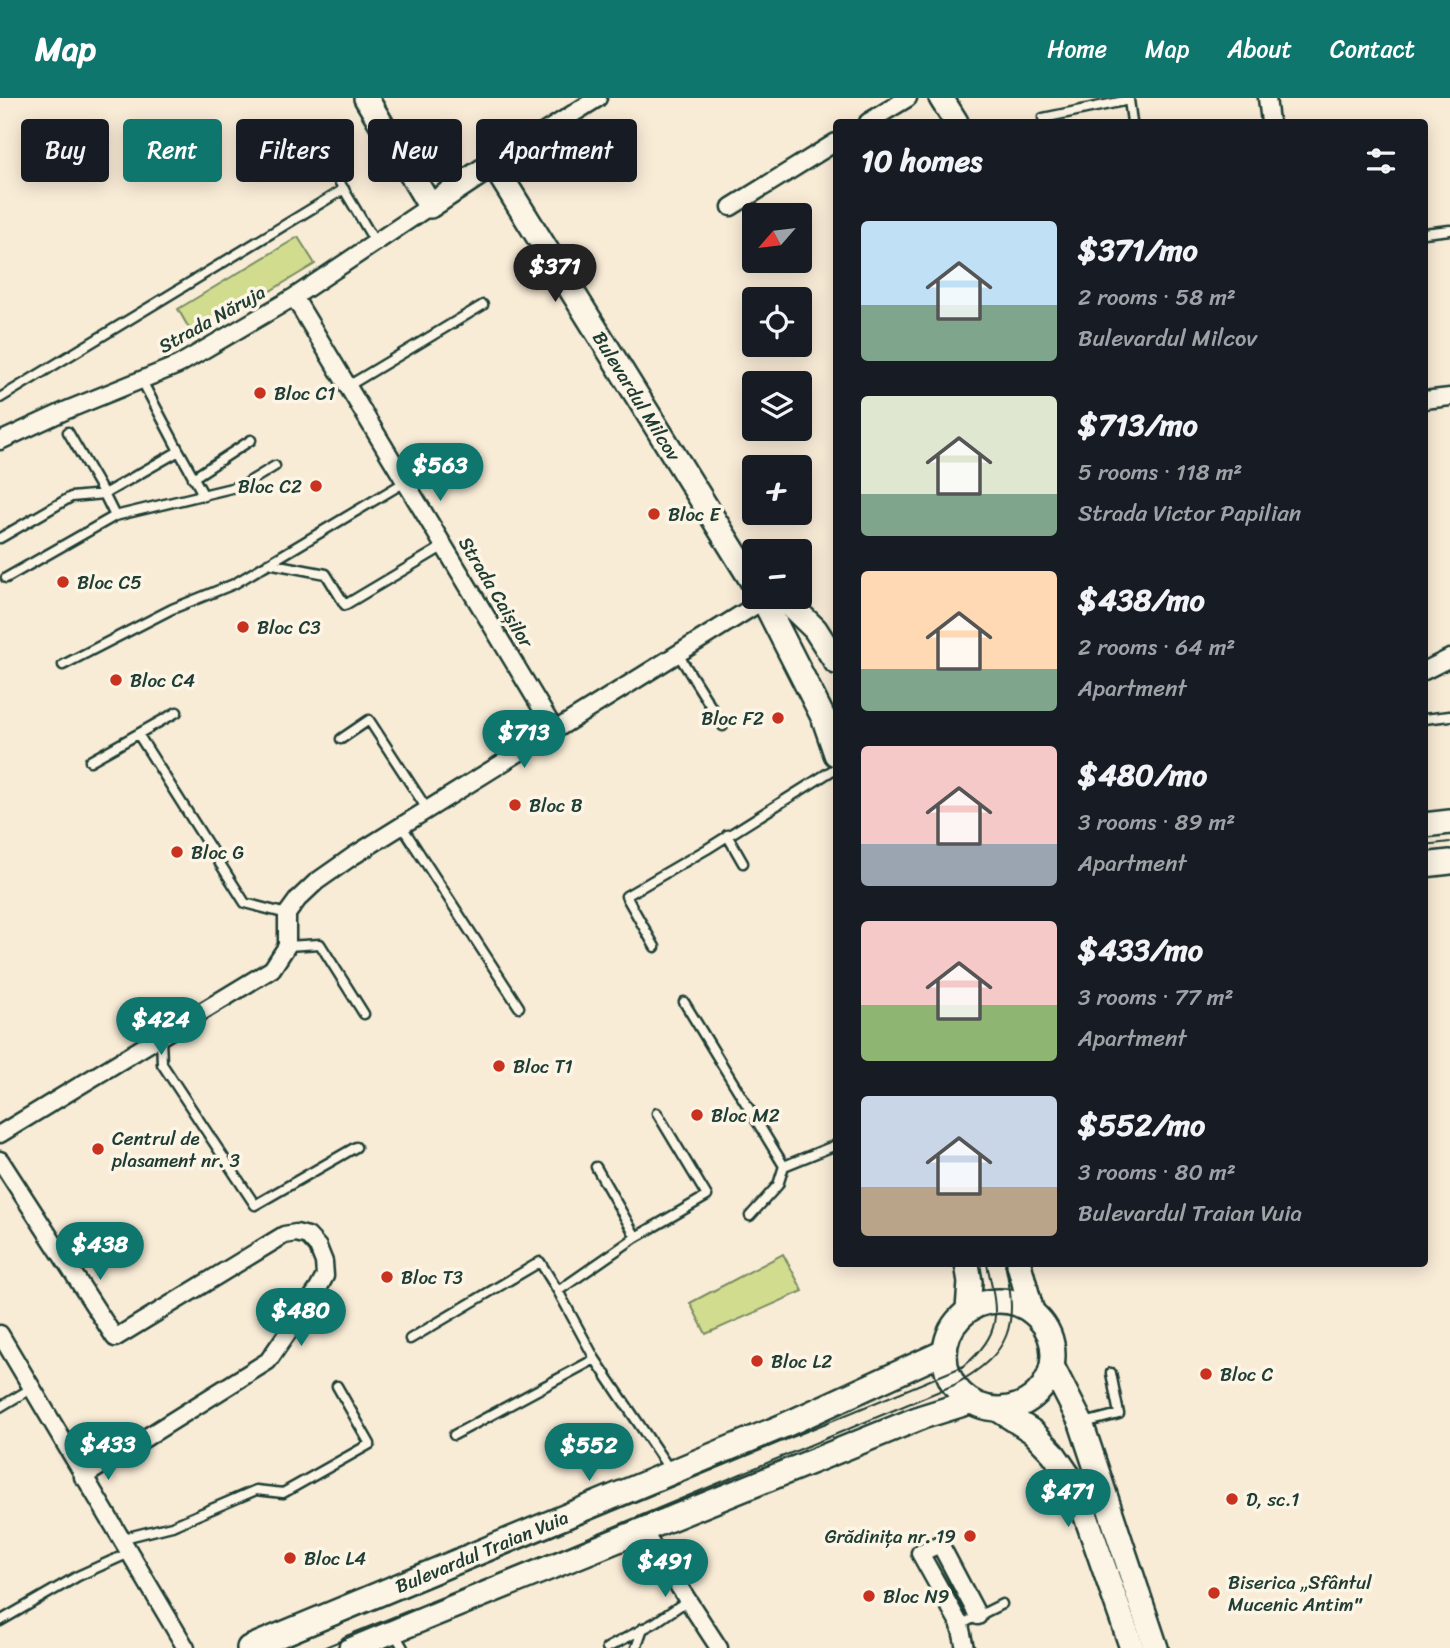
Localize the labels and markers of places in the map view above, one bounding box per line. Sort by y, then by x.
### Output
pin: $371 [514,244,596,304]
place label: Bloc C1 [274,377,335,410]
marker: Bloc C1 [252,385,268,401]
pin: $563 [399,444,481,503]
place label: Bloc C2 [238,470,302,503]
marker: Bloc C2 [308,478,324,494]
place label: Bloc E [668,498,721,531]
marker: Bloc E [646,506,662,522]
place label: Bloc C5 [77,566,142,599]
marker: Bloc C5 [55,574,71,590]
place label: Bloc C3 [257,611,321,644]
marker: Bloc C3 [235,619,251,635]
place label: Bloc C4 [130,664,195,697]
marker: Bloc C4 [108,672,124,688]
place label: Bloc F2 [701,702,764,735]
pin: $713 [483,710,565,770]
marker: Bloc F2 [770,710,786,726]
place label: Bloc B [529,789,583,822]
marker: Bloc B [507,797,523,813]
place label: Bloc G [191,836,244,869]
marker: Bloc G [169,844,185,860]
pin: $424 [120,998,202,1057]
place label: Bloc T1 [513,1050,573,1083]
marker: Bloc T1 [491,1058,507,1074]
place label: Bloc M2 [711,1099,780,1132]
marker: Bloc M2 [689,1107,705,1123]
place label: Centrul de plasament nr. 3 [111,1122,241,1177]
marker: Centrul de plasament nr. 3 [90,1141,106,1157]
pin: $438 [59,1222,141,1282]
place label: Bloc T3 [401,1261,464,1294]
marker: Bloc T3 [379,1269,395,1285]
pin: $480 [260,1288,342,1348]
place label: Bloc L2 [771,1345,832,1378]
marker: Bloc L2 [749,1353,765,1369]
place label: Bloc C [1220,1358,1273,1391]
marker: Bloc C [1198,1366,1214,1382]
pin: $433 [67,1422,149,1482]
pin: $552 [548,1424,630,1483]
pin: $471 [1027,1470,1109,1529]
place label: D, sc.1 [1246,1483,1300,1516]
marker: D, sc.1 [1224,1491,1240,1507]
place label: Grădinița nr. 19 [825,1520,956,1553]
marker: Grădinița nr. 19 [962,1528,978,1544]
pin: $491 [624,1540,706,1599]
place label: Bloc L4 [304,1542,366,1575]
marker: Bloc L4 [282,1550,298,1566]
place label: Biserica „Sfântul Mucenic Antim" [1228,1566,1372,1621]
place label: Bloc N9 [883,1580,950,1613]
marker: Biserica „Sfântul Mucenic Antim" [1206,1585,1222,1601]
marker: Bloc N9 [861,1588,877,1604]

